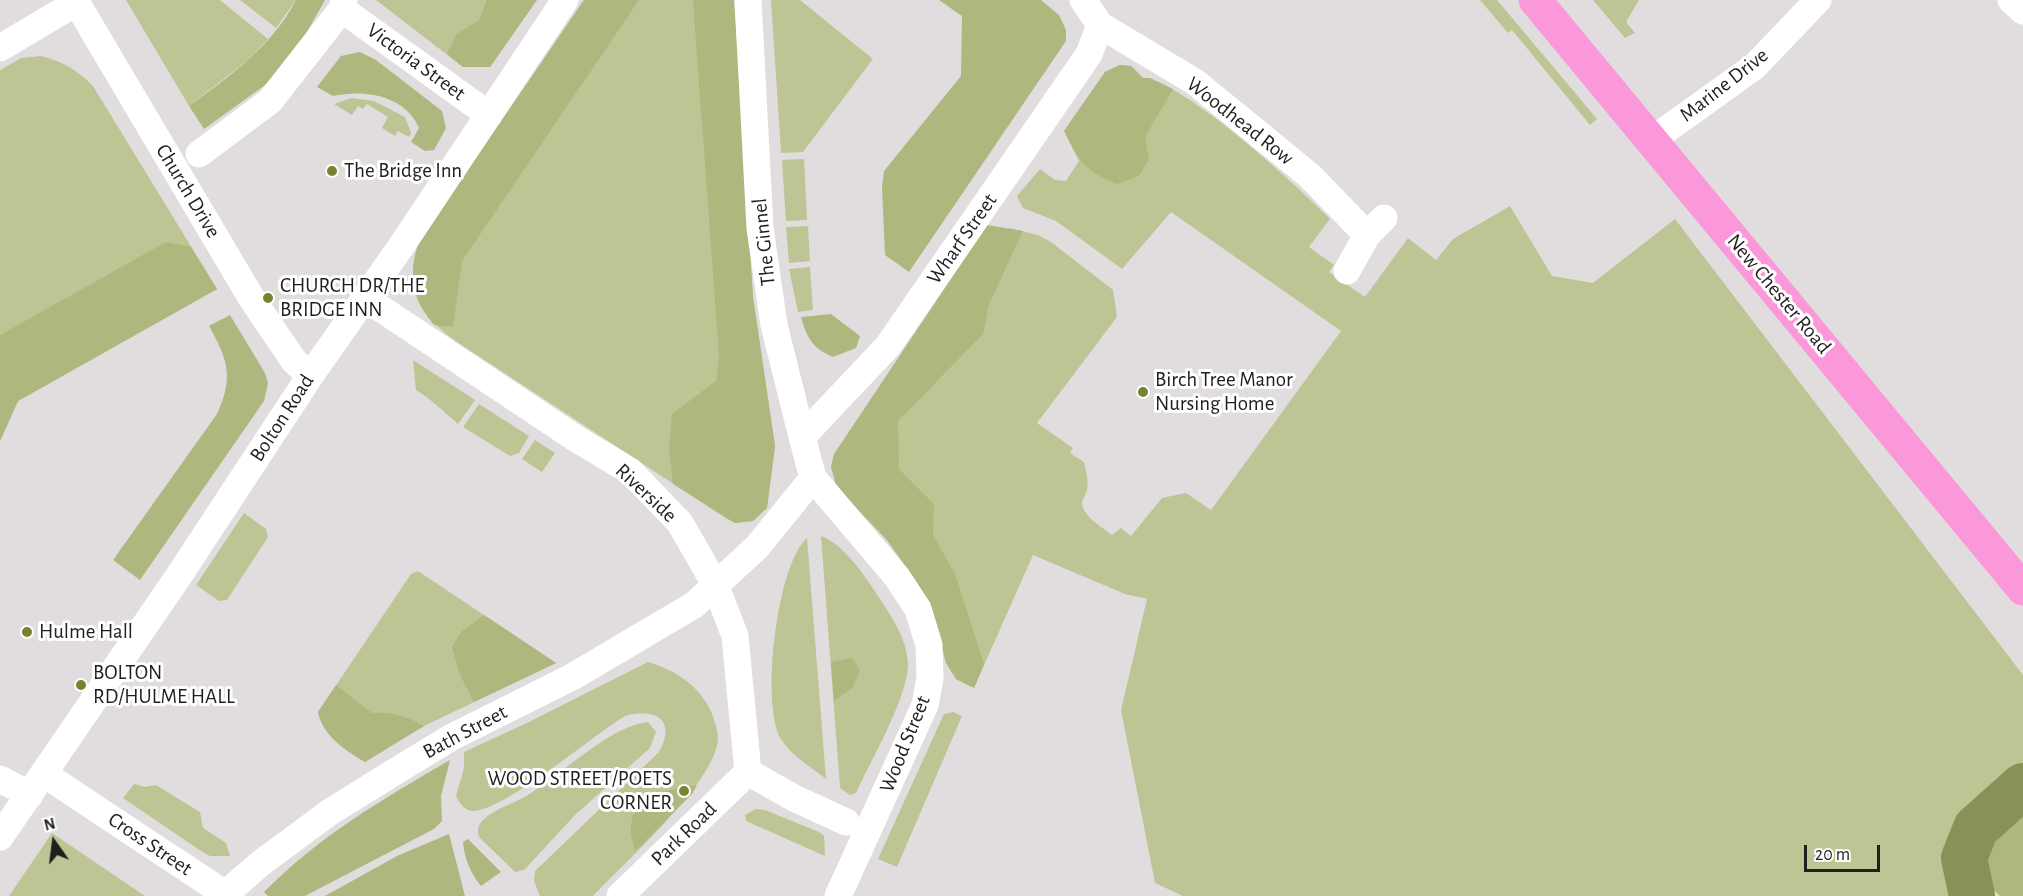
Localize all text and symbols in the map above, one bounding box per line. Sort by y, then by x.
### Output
street label: Victoria Street [362,18,470,106]
street label: Marine Drive [1675,43,1773,127]
street label: Woodhead Row [1181,71,1299,171]
street label: Church Drive [150,139,226,243]
place label: The Bridge Inn [344,158,462,184]
marker: The Bridge Inn [325,164,339,178]
street label: Wharf Street [922,189,1002,289]
street label: The Ginnel [747,197,781,287]
street label: New Chester Road [1722,229,1836,359]
place label: CHURCH DR/THE BRIDGE INN [280,273,425,323]
marker: CHURCH DR/THE BRIDGE INN [261,291,275,305]
place label: Birch Tree Manor Nursing Home [1155,367,1293,417]
street label: Bolton Road [244,370,320,466]
marker: Birch Tree Manor Nursing Home [1136,385,1150,399]
street label: Riverside [610,458,682,528]
place label: Hulme Hall [39,619,133,645]
marker: Hulme Hall [20,625,34,639]
place label: BOLTON RD/HULME HALL [93,660,235,710]
marker: BOLTON RD/HULME HALL [74,678,88,692]
street label: Wood Street [874,692,936,796]
street label: Bath Street [419,699,511,765]
place label: WOOD STREET/POETS CORNER [488,766,672,816]
marker: WOOD STREET/POETS CORNER [677,784,691,798]
street label: Park Road [646,797,722,871]
street label: Cross Street [103,807,197,881]
north arrow [24,812,84,872]
text: N [42,815,57,834]
scale bar [1807,833,1884,871]
text: 20 m [1815,846,1850,864]

